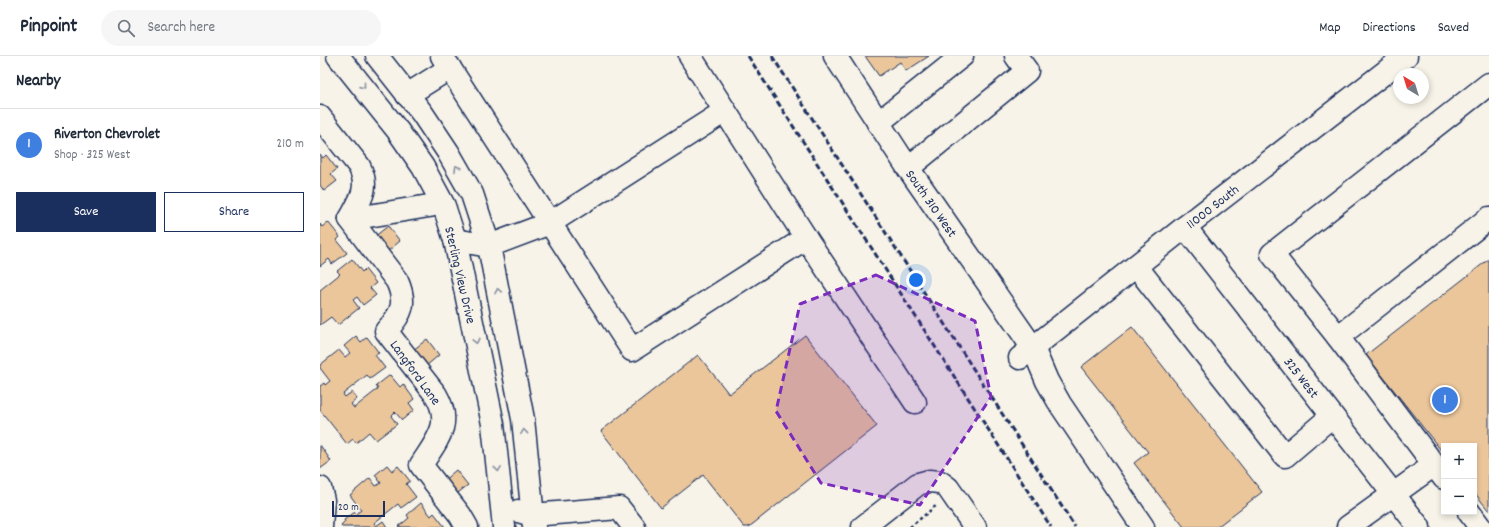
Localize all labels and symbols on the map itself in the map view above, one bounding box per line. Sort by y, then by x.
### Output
north arrow [1393,68,1429,104]
one-way arrow [358,82,365,89]
one-way arrow [455,165,462,172]
street label: South 310 West [900,166,961,242]
street label: 11000 South [1183,181,1244,235]
street label: Sterling View Drive [438,225,480,326]
your location [906,270,926,290]
one-way arrow [494,288,502,294]
street label: Langford Lane [384,337,445,410]
one-way arrow [472,338,480,344]
street label: 325 West [1278,353,1323,403]
pin: 1 [1432,385,1458,415]
one-way arrow [520,429,529,435]
one-way arrow [493,466,502,472]
scale bar [332,499,385,518]

